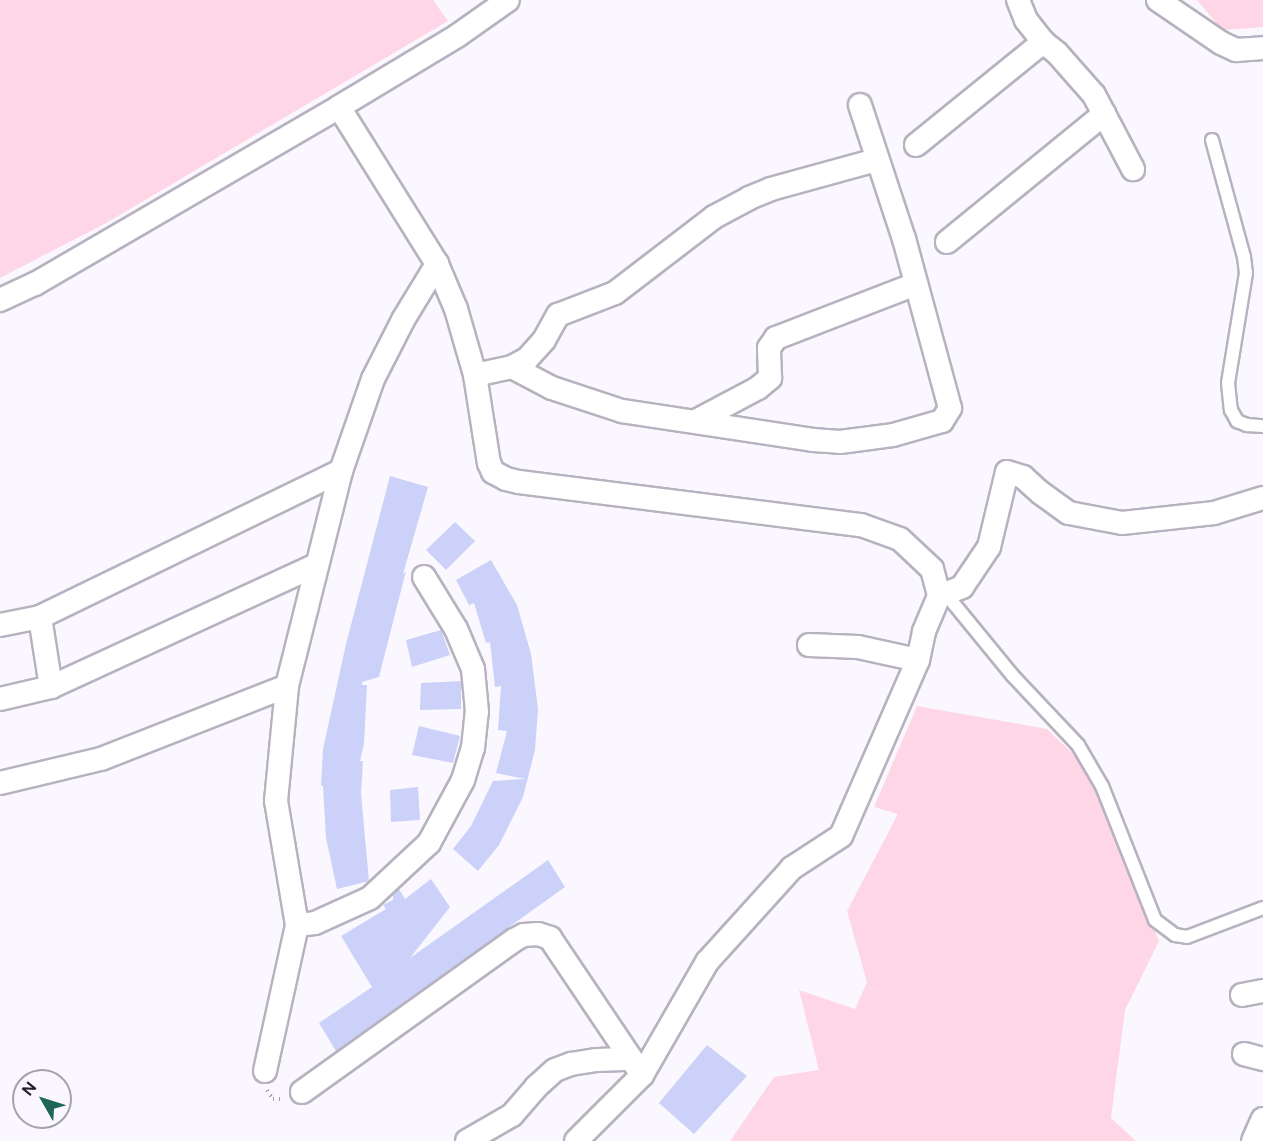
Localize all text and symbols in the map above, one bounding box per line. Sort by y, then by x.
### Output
north arrow [12,1069,72,1129]
text: N [18,1078,40,1099]

